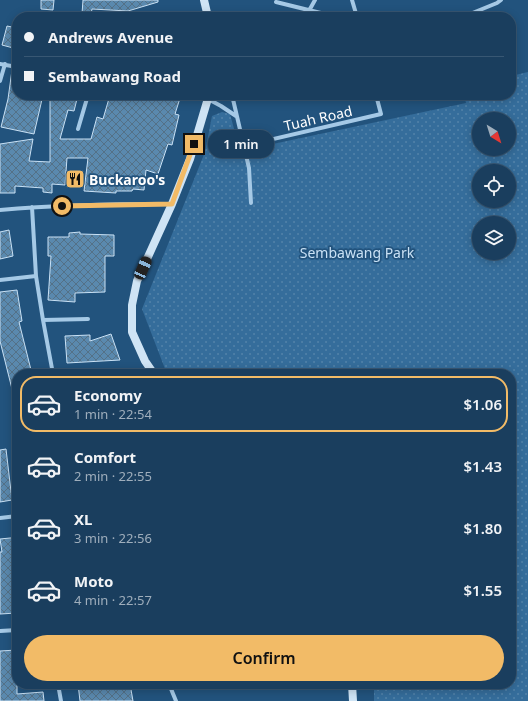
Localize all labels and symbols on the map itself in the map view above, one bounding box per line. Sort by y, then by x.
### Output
street label: Tuah Road [282,101,354,135]
north arrow [472,112,516,156]
callout: 1 min [208,130,274,158]
route end [185,135,203,153]
restaurant icon: Buckaroo's [64,168,86,190]
place label: Buckaroo's [89,170,165,189]
route start [53,197,71,215]
park label: Sembawang Park [300,243,415,262]
car [133,255,153,281]

